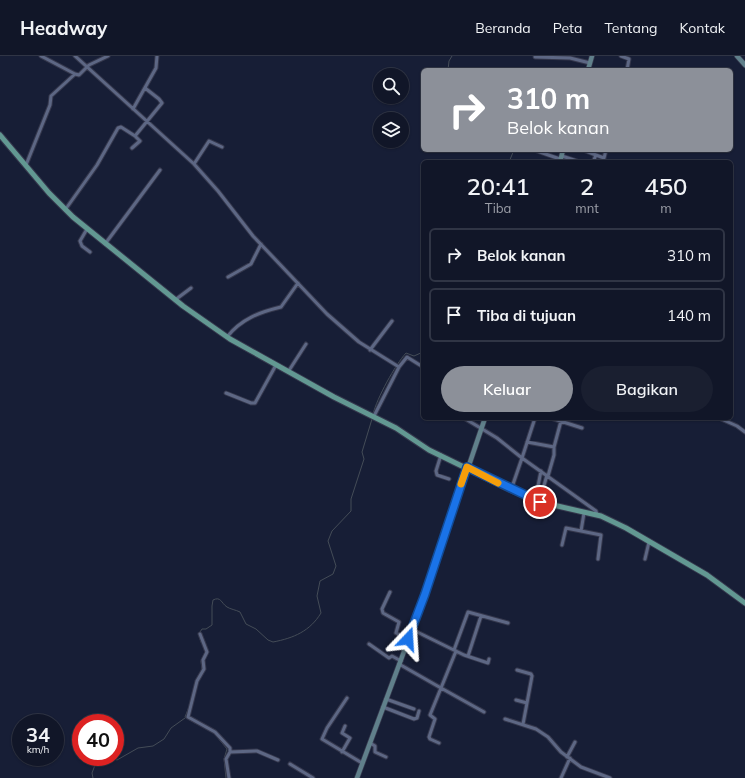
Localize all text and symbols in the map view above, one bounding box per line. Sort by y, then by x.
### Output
text: Headway [20,16,107,40]
text: Beranda [475,19,531,37]
text: Peta [553,19,582,37]
text: Tentang [604,19,658,37]
text: Kontak [680,19,725,37]
map controls [373,68,409,148]
button: search [373,68,409,104]
text: 310 m [507,81,590,116]
icon: right [441,84,493,136]
button: layers [373,112,409,148]
text: Belok kanan [507,116,609,139]
text: 20:41 [466,171,530,201]
text: 2 [580,171,594,201]
text: 450 [644,171,688,201]
text: Tiba [485,200,511,216]
text: mnt [575,200,599,216]
text: m [660,200,672,216]
icon: right [443,244,465,266]
text: Belok kanan [477,246,566,265]
text: 310 m [667,246,711,265]
icon: arrive [443,304,465,326]
text: Tiba di tujuan [477,306,576,325]
text: 140 m [667,306,711,325]
button: Keluar [441,366,573,412]
button: Bagikan [581,366,713,412]
pin [523,485,557,519]
icon: arrive [529,491,551,513]
position arrow [387,618,429,660]
speed limit sign: 40 [72,714,124,766]
text: 34 [26,722,50,747]
text: km/h [27,743,49,756]

